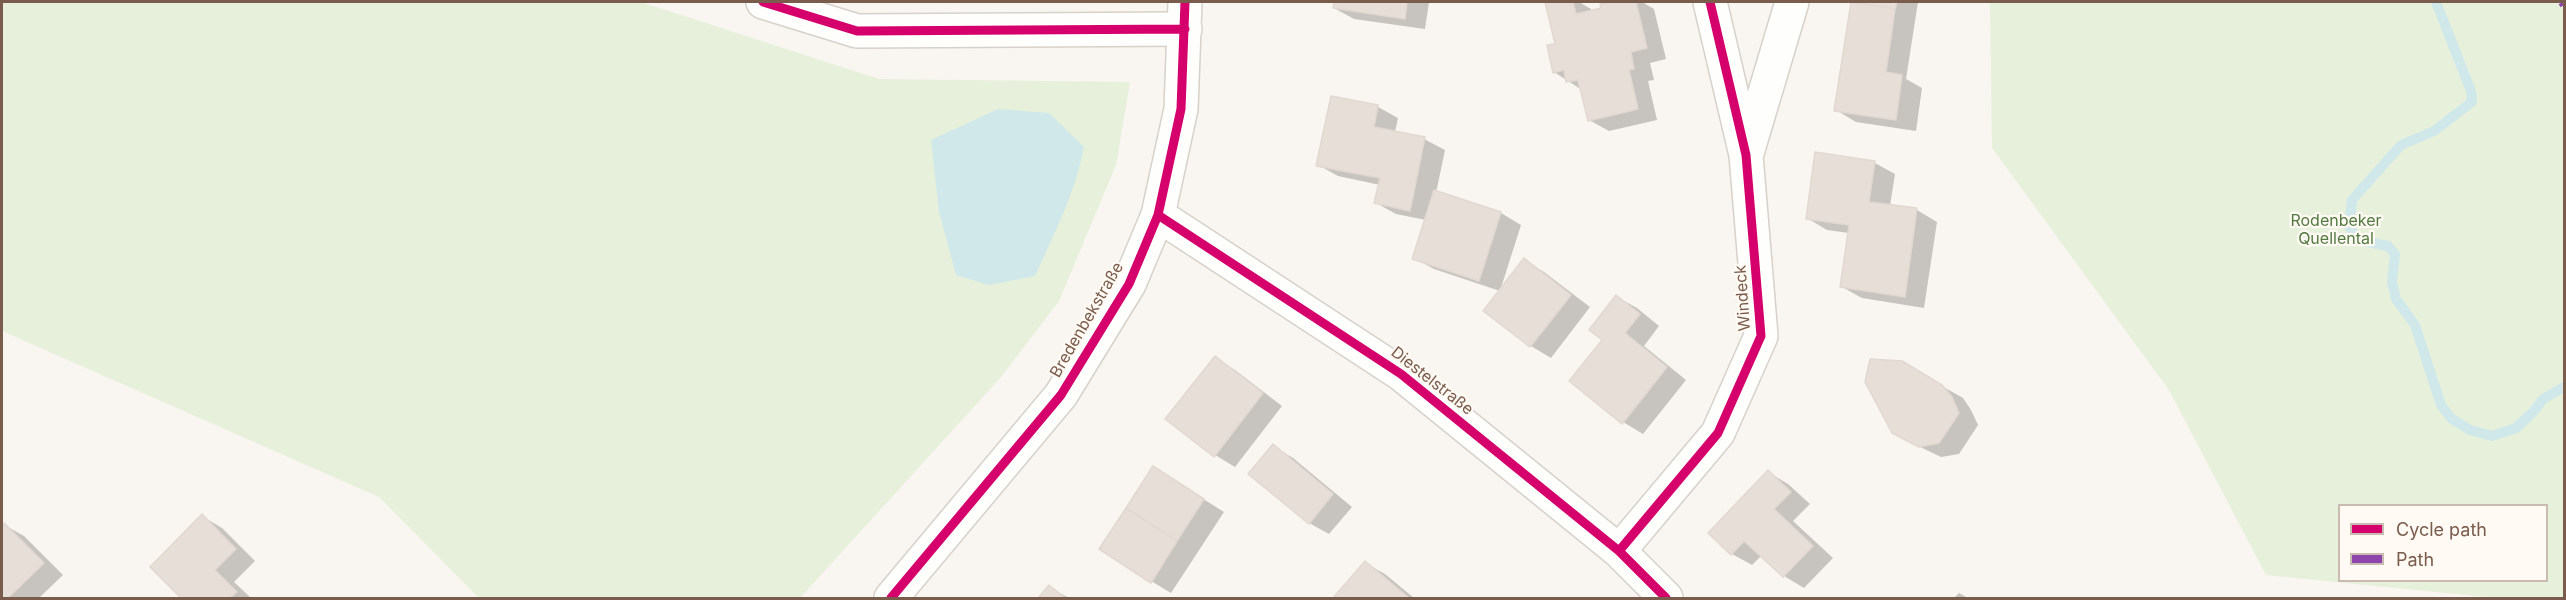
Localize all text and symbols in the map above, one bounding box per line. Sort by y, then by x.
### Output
park label: Rodenbeker Quellental [2290,211,2382,249]
street label: Bredenbekstraße [1046,259,1128,381]
street label: Windeck [1731,264,1755,332]
street label: Diestelstraße [1387,343,1477,419]
legend [2338,504,2548,582]
text: Cycle path [2396,519,2487,540]
text: Path [2396,549,2434,570]

